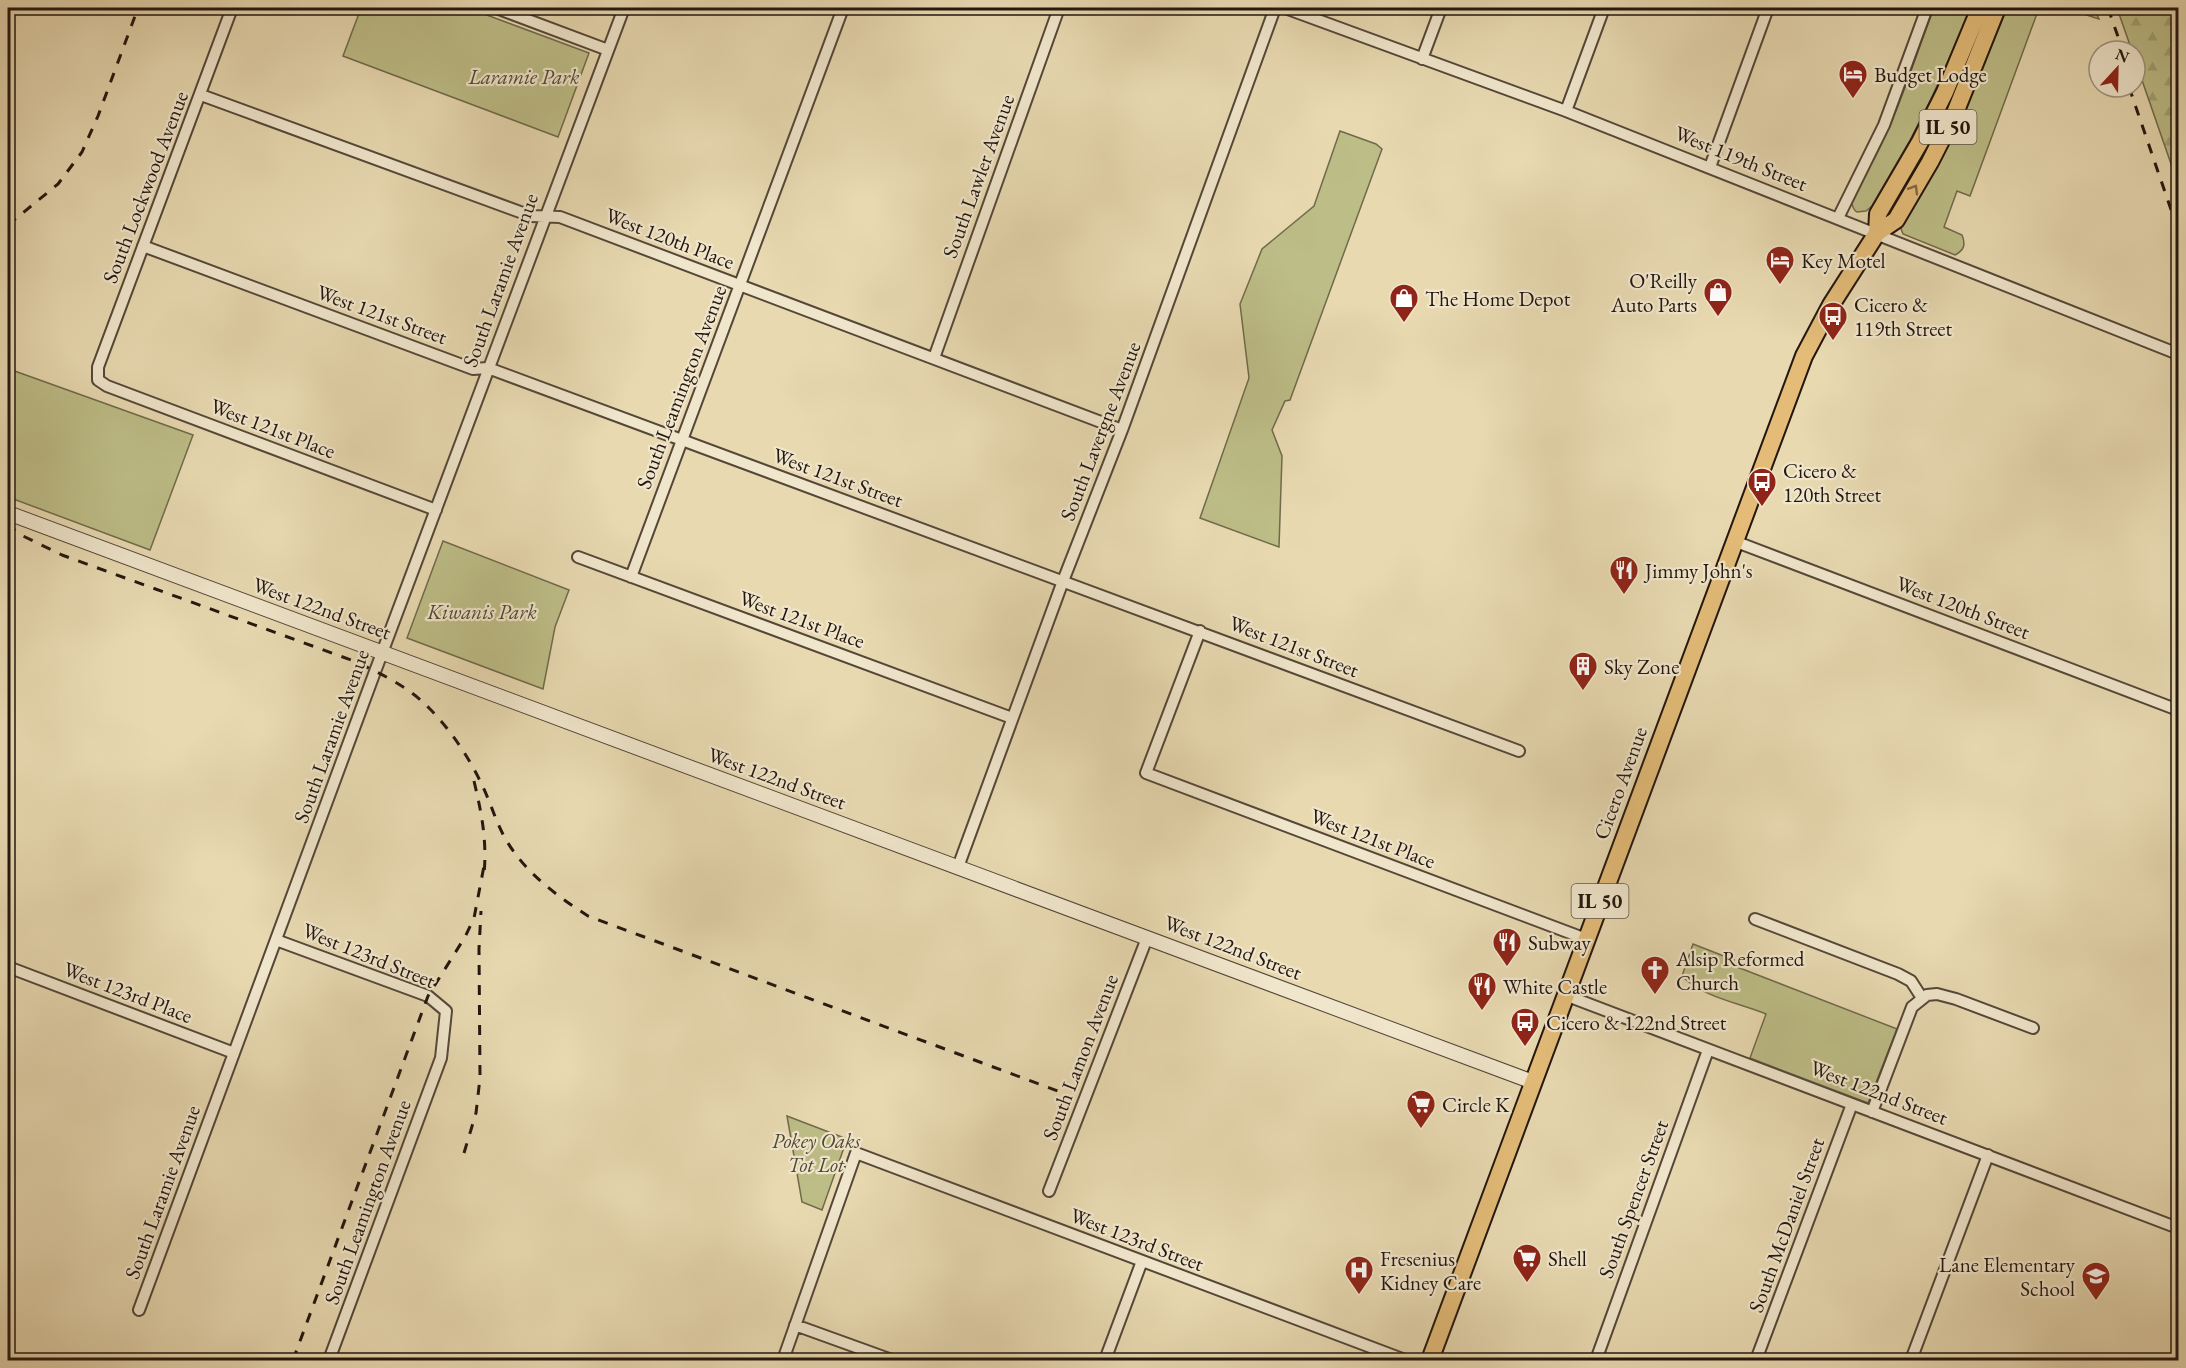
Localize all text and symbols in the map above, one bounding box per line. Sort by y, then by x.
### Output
north arrow [2087,39,2147,99]
text: N [2112,43,2132,68]
hotel icon: Budget Lodge [1837,58,1869,100]
place label: Budget Lodge [1874,61,1987,88]
park label: Laramie Park [467,63,580,90]
street label: South Lockwood Avenue [96,87,194,287]
street label: South Lawler Avenue [936,90,1020,262]
road number: IL 50 [1920,110,1976,144]
street label: West 119th Street [1671,119,1812,197]
one-way arrow [1907,185,1919,195]
street label: South Laramie Avenue [456,189,544,371]
street label: West 120th Place [602,201,738,275]
hotel icon: Key Motel [1764,244,1796,286]
place label: Key Motel [1801,247,1886,274]
place label: O'Reilly Auto Parts [1610,267,1698,318]
shop icon: O'Reilly Auto Parts [1702,276,1734,318]
street label: West 121st Street [313,278,451,350]
street label: South Leamington Avenue [630,281,732,493]
shop icon: The Home Depot [1388,282,1420,324]
place label: The Home Depot [1425,285,1571,312]
place label: Cicero & 119th Street [1854,291,1952,342]
bus stop icon: Cicero & 119th Street [1817,300,1849,342]
street label: South Lavergne Avenue [1053,338,1147,524]
street label: West 121st Place [207,392,339,464]
street label: West 121st Street [769,441,907,513]
place label: Cicero & 120th Street [1783,457,1881,508]
bus stop icon: Cicero & 120th Street [1746,466,1778,508]
restaurant icon: Jimmy John's [1608,554,1640,596]
place label: Jimmy John's [1643,557,1753,584]
street label: West 120th Street [1892,569,2034,645]
street label: West 122nd Street [249,570,395,646]
street label: West 121st Place [735,584,869,654]
park label: Kiwanis Park [426,598,537,625]
street label: West 121st Street [1225,609,1363,683]
street label: South Laramie Avenue [287,645,375,827]
building icon: Sky Zone [1567,650,1599,692]
place label: Sky Zone [1604,653,1679,680]
street label: Cicero Avenue [1587,723,1653,843]
street label: West 122nd Street [704,740,850,816]
street label: West 121st Place [1307,802,1439,874]
road number: IL 50 [1572,884,1628,918]
street label: West 122nd Street [1160,908,1306,986]
street label: West 123rd Street [299,916,440,994]
restaurant icon: Subway [1491,926,1523,968]
place label: Subway [1528,929,1592,956]
place label: Alsip Reformed Church [1675,945,1805,996]
church icon: Alsip Reformed Church [1639,954,1671,996]
street label: West 123rd Place [60,955,196,1029]
street label: South Lamon Avenue [1036,970,1124,1144]
restaurant icon: White Castle [1466,970,1498,1012]
place label: White Castle [1503,973,1607,1000]
bus stop icon: Cicero & 122nd Street [1509,1006,1541,1048]
place label: Cicero & 122nd Street [1546,1009,1727,1036]
street label: West 122nd Street [1806,1053,1952,1131]
supermarket icon: Circle K [1405,1088,1437,1130]
place label: Circle K [1442,1091,1510,1118]
street label: South Leamington Avenue [317,1096,417,1308]
street label: South Laramie Avenue [118,1101,206,1283]
street label: South Spencer Street [1592,1116,1674,1282]
park label: Pokey Oaks Tot Lot [772,1127,861,1178]
street label: South McDaniel Street [1742,1134,1830,1316]
street label: West 123rd Street [1066,1201,1208,1277]
supermarket icon: Shell [1511,1242,1543,1284]
place label: Fresenius Kidney Care [1380,1245,1481,1296]
place label: Shell [1548,1245,1587,1272]
place label: Lane Elementary School [1939,1251,2076,1302]
hospital icon: Fresenius Kidney Care [1343,1254,1375,1296]
school or university icon: Lane Elementary School [2080,1260,2112,1302]

